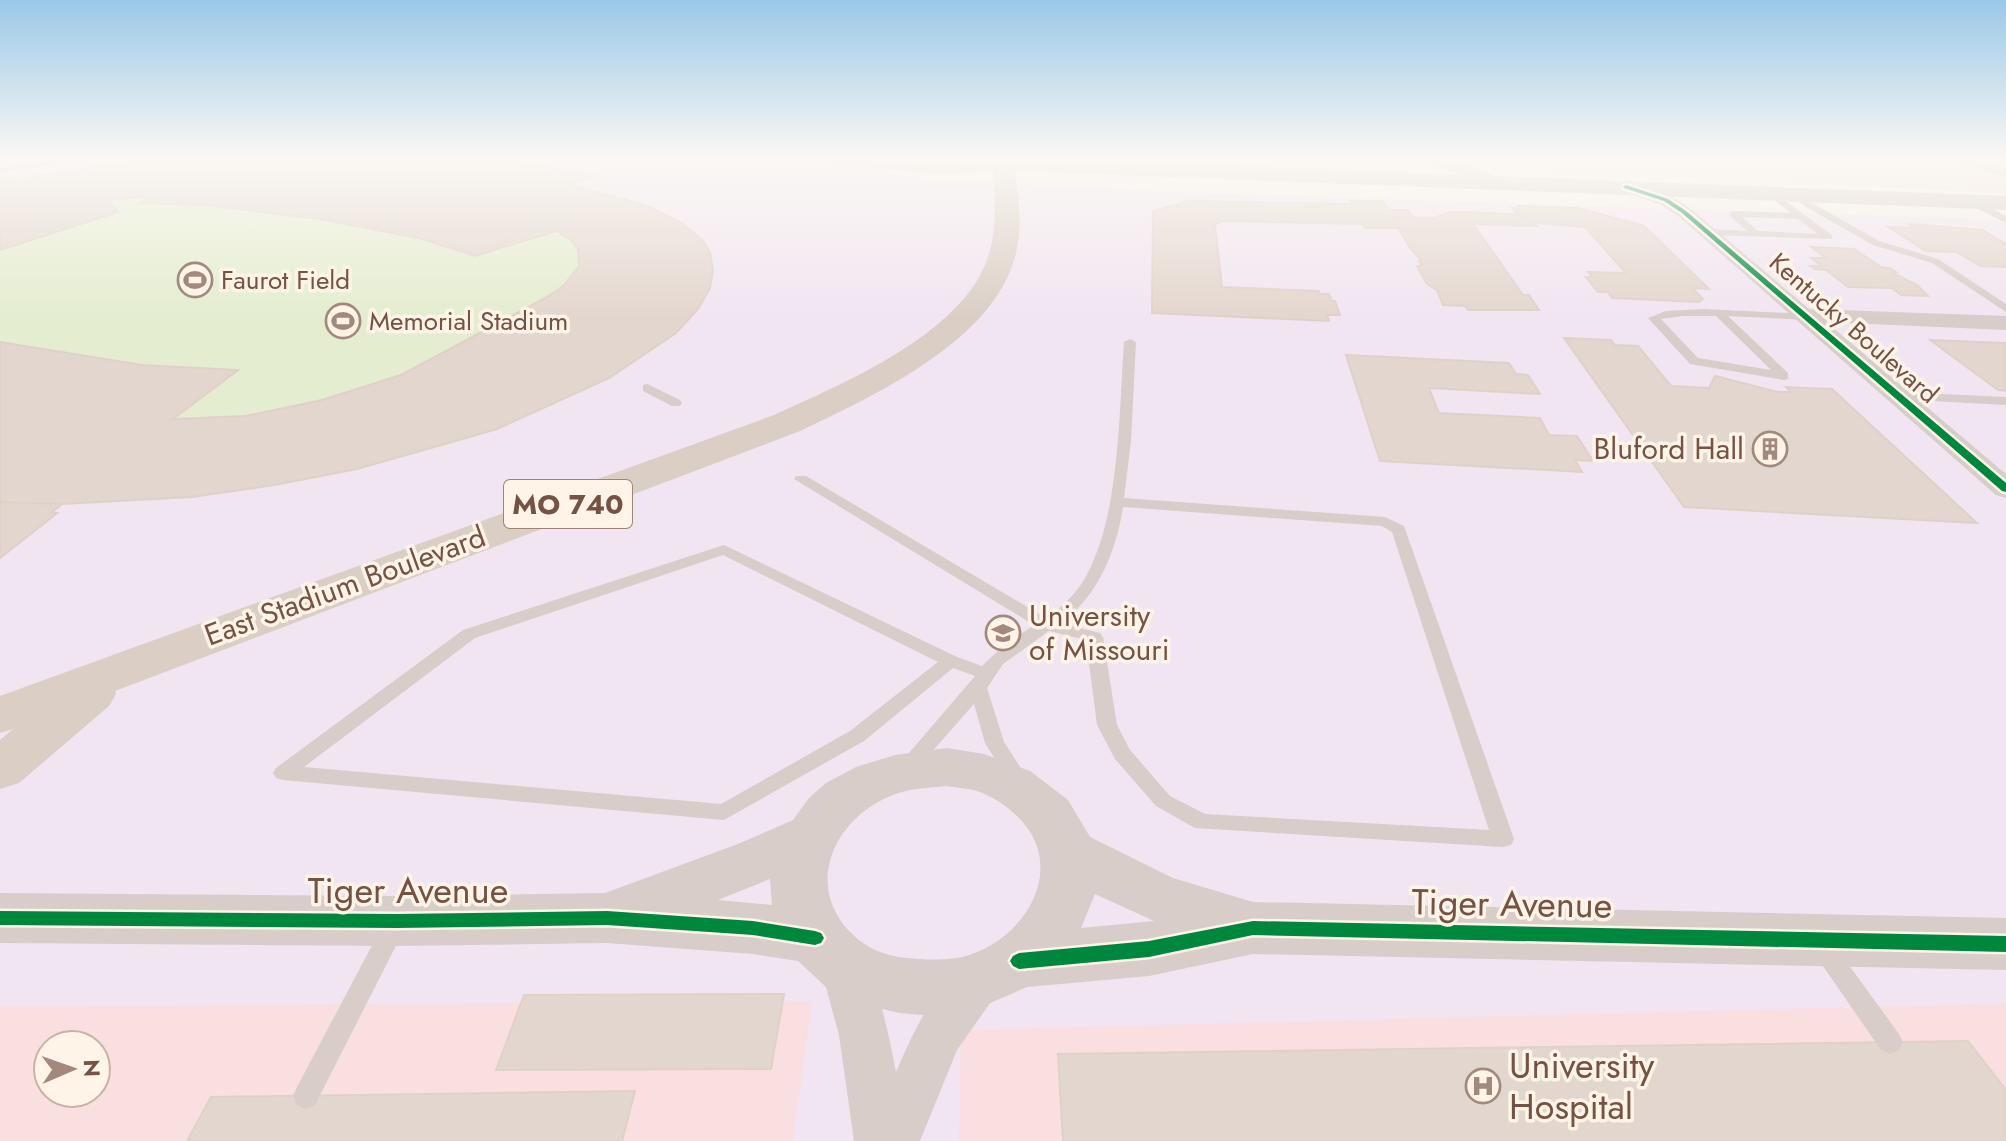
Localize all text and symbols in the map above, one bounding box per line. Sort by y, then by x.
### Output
street label: Kentucky Boulevard [1761,244,1947,412]
sports icon: Faurot Field [176,261,214,299]
place label: Faurot Field [221,261,350,299]
sports icon: Memorial Stadium [324,302,362,340]
place label: Memorial Stadium [369,302,568,340]
place label: Bluford Hall [1594,427,1744,470]
building icon: Bluford Hall [1751,430,1789,468]
road number: MO 740 [504,480,632,528]
street label: East Stadium Boulevard [198,515,491,656]
place label: University of Missouri [1029,594,1169,671]
school or university icon: University of Missouri [984,614,1022,652]
street label: Tiger Avenue [308,864,508,916]
street label: Tiger Avenue [1411,875,1613,931]
north arrow [32,1029,112,1109]
place label: University Hospital [1509,1039,1654,1132]
text: N [76,1059,108,1078]
hospital icon: University Hospital [1464,1067,1502,1105]

